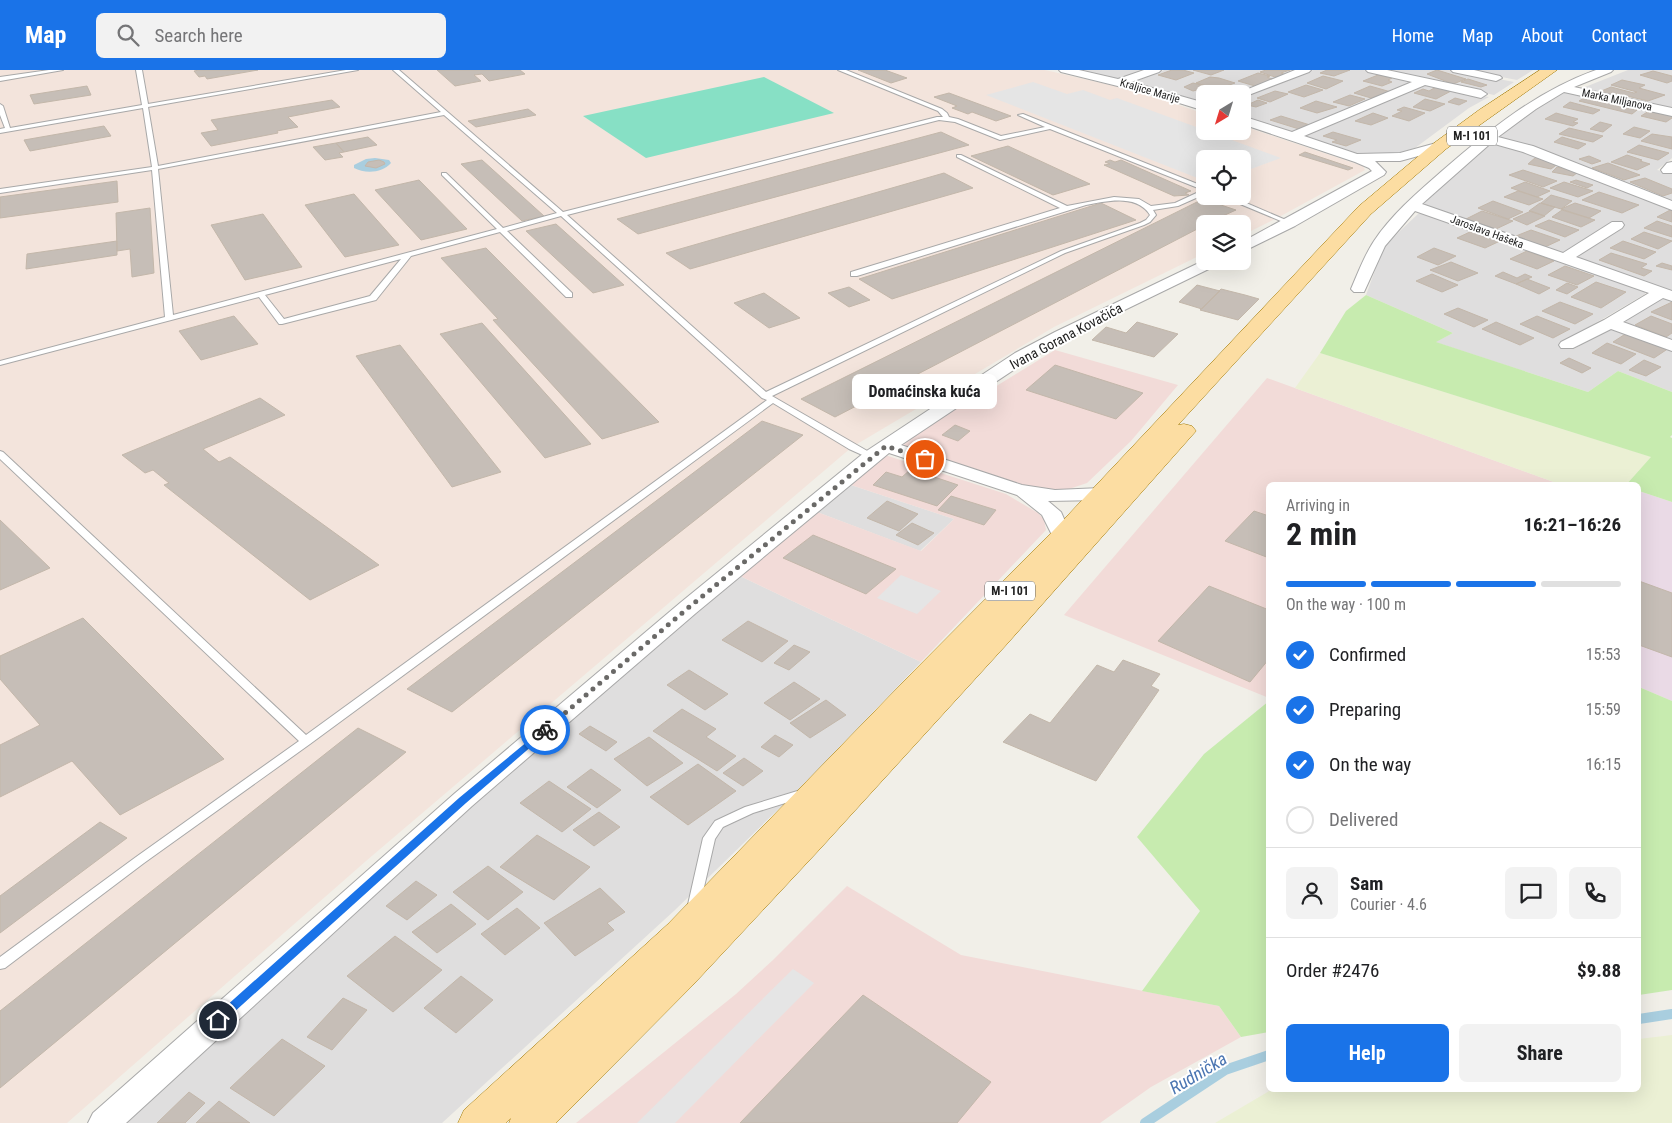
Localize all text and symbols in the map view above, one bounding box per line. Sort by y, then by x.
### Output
search box [96,13,446,58]
text: Map [25,21,66,49]
icon: search [114,21,142,49]
text: Search here [154,24,243,47]
text: Home [1392,25,1434,46]
text: Map [1462,25,1493,46]
text: About [1521,25,1563,46]
text: Contact [1591,25,1647,46]
street label: Kraljice Marije [1119,76,1181,106]
north arrow [1196,85,1251,140]
map controls [1196,85,1251,270]
street label: Marka Miljanova [1581,86,1653,114]
road number: M-I 101 [1447,126,1497,146]
button: locate [1196,150,1251,205]
street label: Jaroslava Hašeka [1449,213,1525,251]
button: layers [1196,215,1251,270]
street label: Ivana Gorana Kovačića [1007,300,1125,372]
callout: Domaćinska kuća [852,374,998,409]
text: Domaćinska kuća [868,382,981,401]
pin [904,438,946,480]
icon: bag [911,445,939,473]
text: Arriving in [1286,496,1350,515]
text: 16:21–16:26 [1523,513,1621,536]
text: 2 min [1286,515,1357,553]
road number: M-I 101 [985,582,1035,600]
text: On the way · 100 m [1286,595,1406,614]
icon: check [1286,641,1314,669]
text: Confirmed [1329,643,1406,666]
text: 15:53 [1586,645,1621,664]
icon: check [1286,696,1314,724]
text: Preparing [1329,698,1401,721]
text: 15:59 [1586,700,1621,719]
courier [520,705,570,755]
icon: bike [531,716,559,744]
icon: check [1286,751,1314,779]
text: On the way [1329,753,1411,776]
text: 16:15 [1586,755,1621,774]
text: Delivered [1329,808,1398,831]
button: person [1286,867,1338,919]
button: chat [1505,867,1557,919]
button: phone [1569,867,1621,919]
text: Sam [1350,872,1383,895]
text: Courier · 4.6 [1350,895,1427,914]
text: Order #2476 [1286,959,1379,982]
text: $9.88 [1577,959,1621,982]
pin [197,999,239,1041]
icon: home [204,1006,232,1034]
button: Help [1286,1024,1449,1082]
button: Share [1459,1024,1621,1082]
water label: Rudnička [1166,1048,1230,1098]

